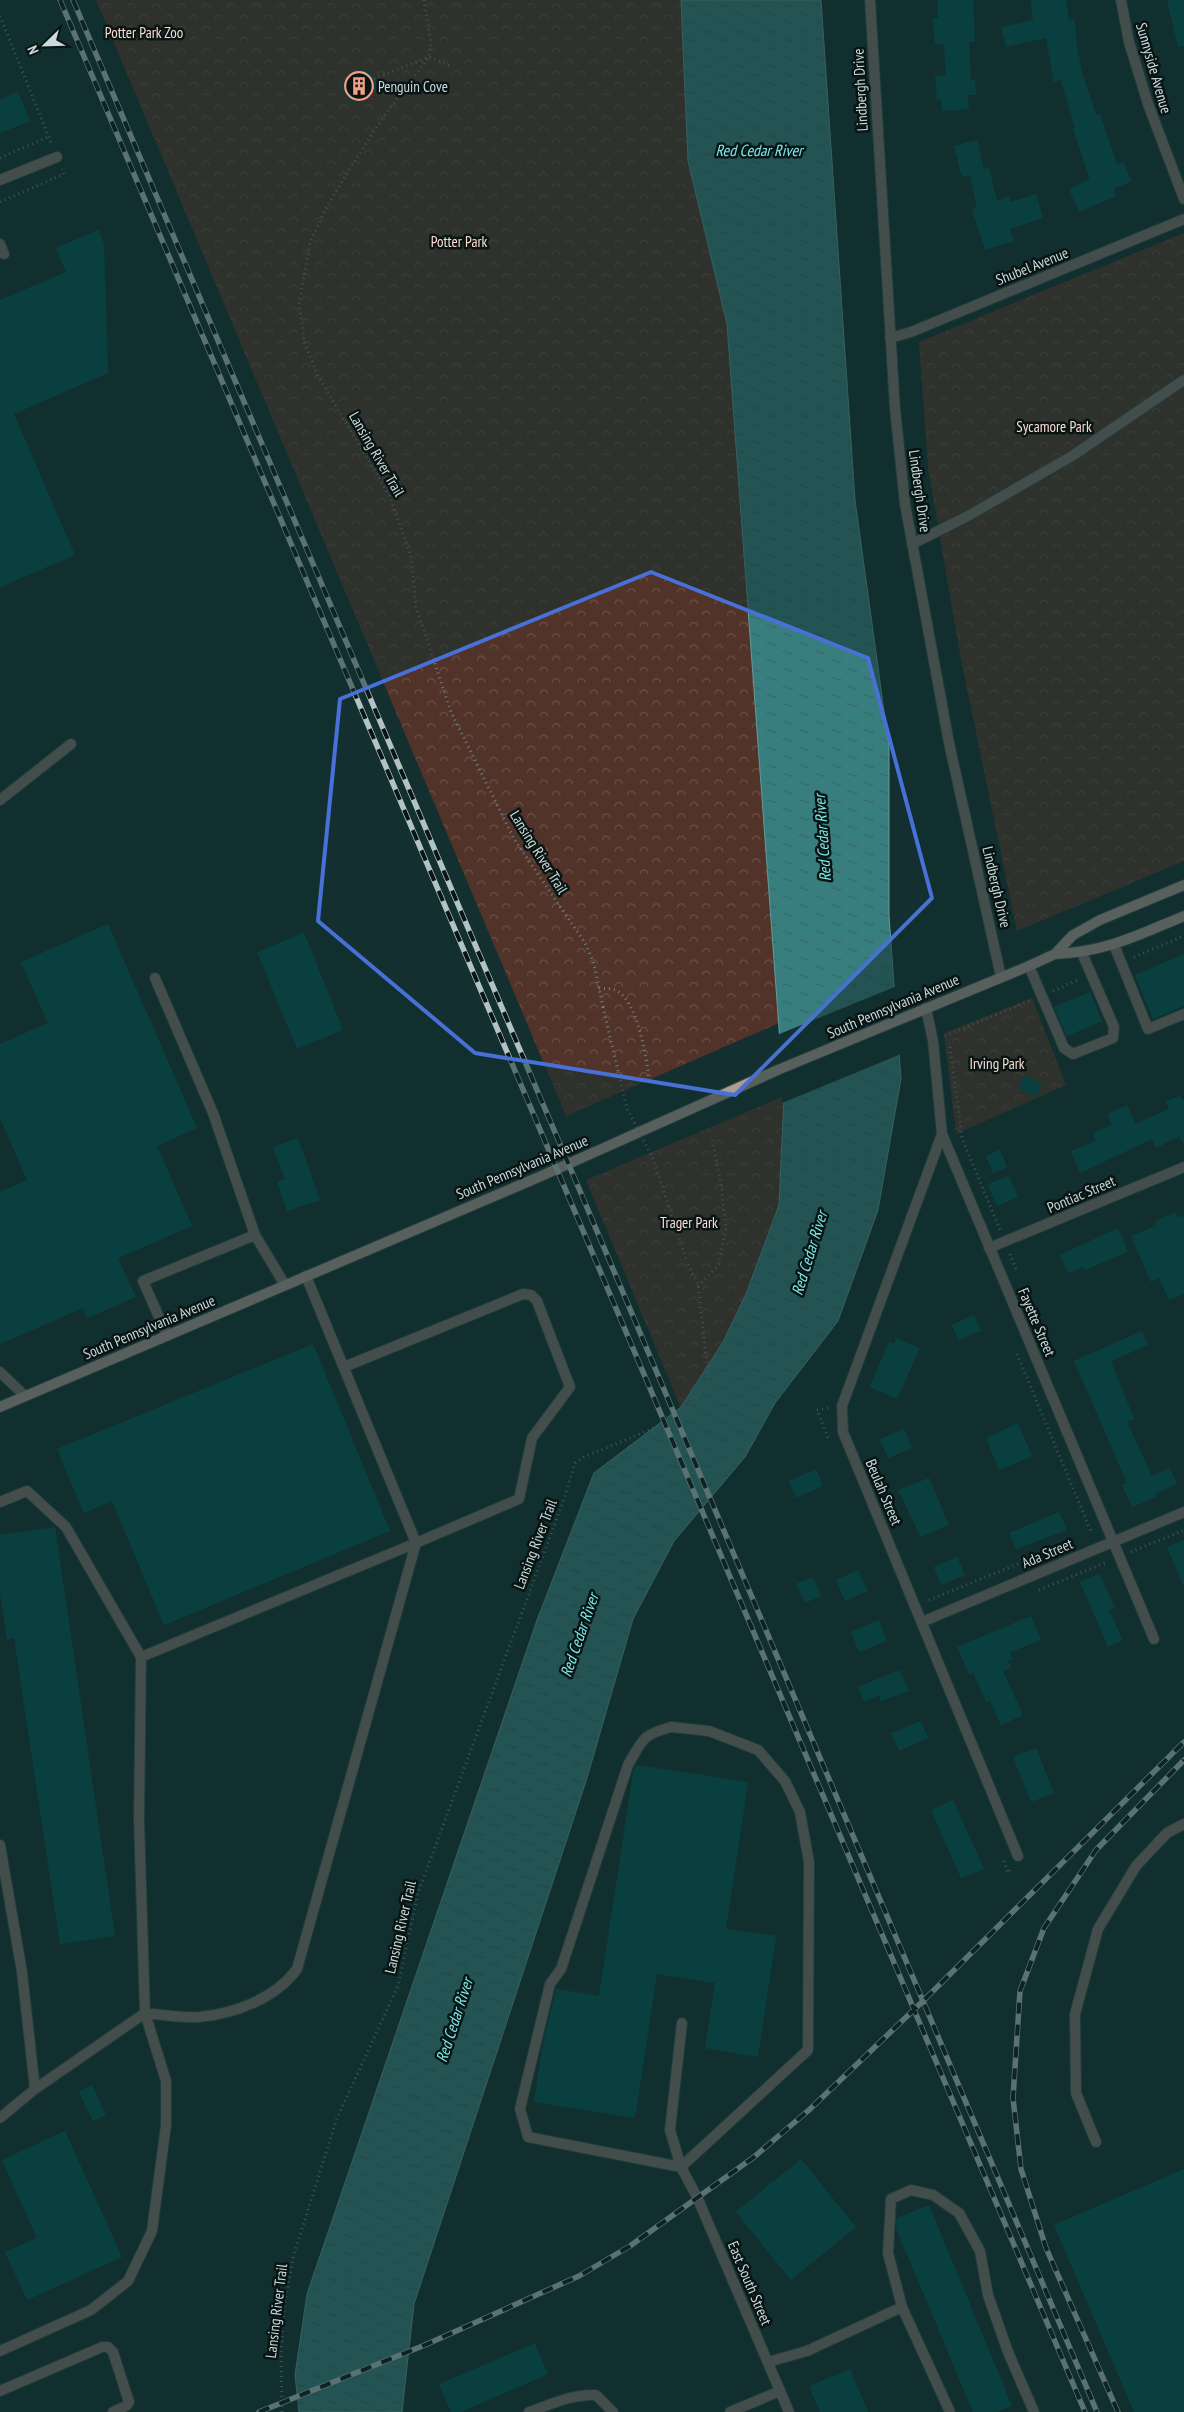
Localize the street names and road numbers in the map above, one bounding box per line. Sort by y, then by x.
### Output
street label: Sunnyside Avenue [1132,20,1176,116]
street label: Lindbergh Drive [848,48,872,132]
street label: Shubel Avenue [993,243,1071,289]
street label: Lansing River Trail [345,408,409,500]
street label: Lindbergh Drive [905,449,935,533]
street label: Lansing River Trail [506,807,572,898]
street label: Lindbergh Drive [978,844,1016,930]
street label: South Pennsylvania Avenue [824,970,962,1042]
street label: South Pennsylvania Avenue [453,1131,591,1203]
street label: Pontiac Street [1044,1171,1118,1217]
street label: Fayette Street [1014,1285,1060,1359]
street label: South Pennsylvania Avenue [80,1291,218,1363]
street label: Beulah Street [862,1456,906,1528]
street label: Lansing River Trail [509,1496,561,1592]
street label: Ada Street [1019,1534,1075,1572]
street label: Lansing River Trail [380,1878,420,1975]
street label: East South Street [724,2238,776,2328]
street label: Lansing River Trail [261,2262,291,2359]

